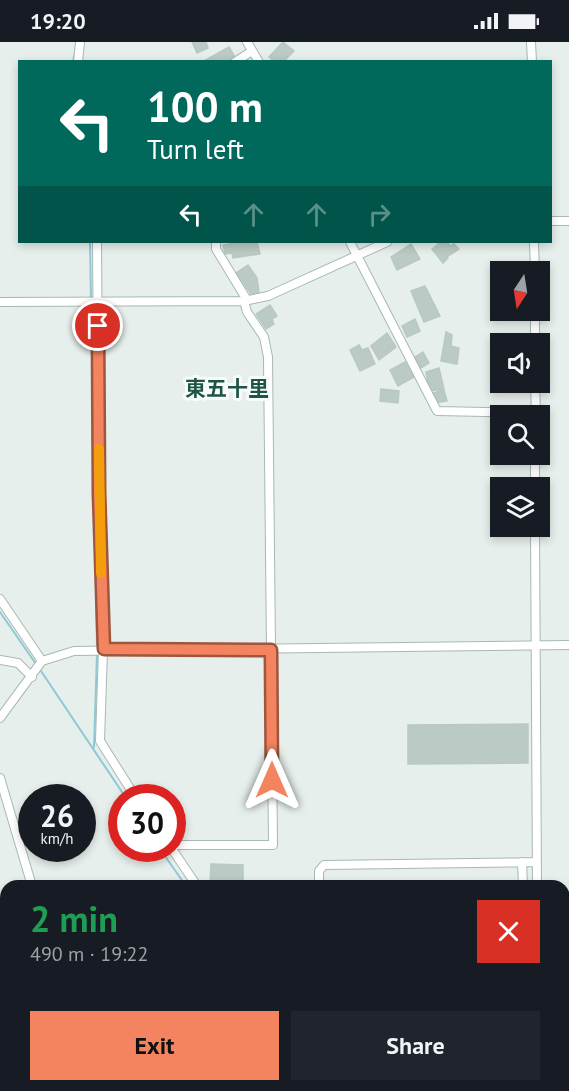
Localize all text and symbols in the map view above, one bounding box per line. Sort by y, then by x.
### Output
text: 19:20 [30,7,86,35]
text: 100 m [147,79,263,134]
icon: left [48,84,126,162]
text: Turn left [147,132,244,166]
icon: left [174,198,207,231]
icon: ahead [237,198,270,231]
icon: ahead [300,198,333,231]
icon: right [363,198,396,231]
north arrow [490,261,550,321]
map controls [490,261,550,537]
pin [72,300,123,351]
icon: arrive [81,309,114,342]
button: sound [490,333,550,393]
district label: 東五十里 [185,375,269,402]
button: search [490,405,550,465]
button: layers [490,477,550,537]
position arrow [240,748,304,812]
speed limit sign: 30 [108,784,186,862]
text: 26 [40,796,74,835]
text: km/h [41,829,73,848]
text: 2 min [30,895,118,942]
button: close [477,900,540,963]
text: 490 m · 19:22 [30,941,148,967]
button: Exit [30,1011,279,1080]
button: Share [291,1011,540,1080]

